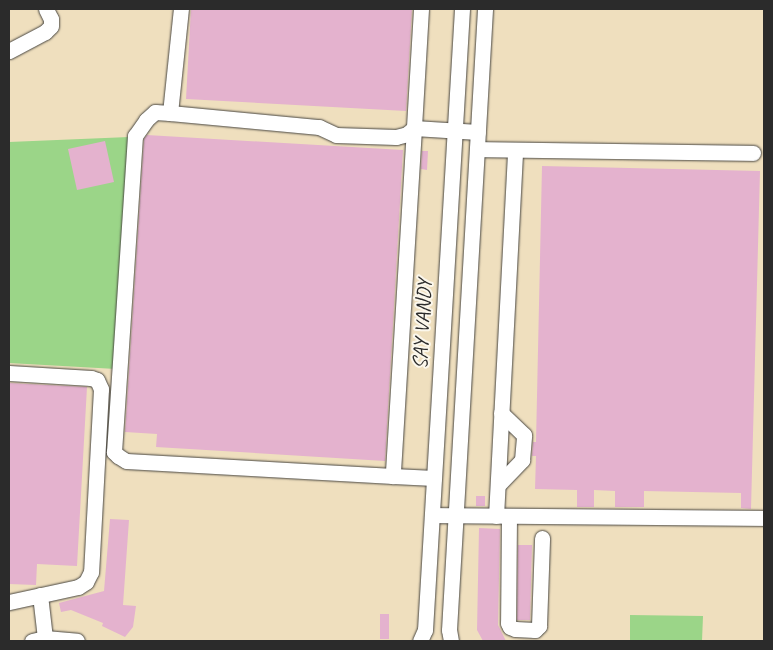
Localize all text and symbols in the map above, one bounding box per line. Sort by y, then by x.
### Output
street label: SAY VANDY [407,279,437,369]

